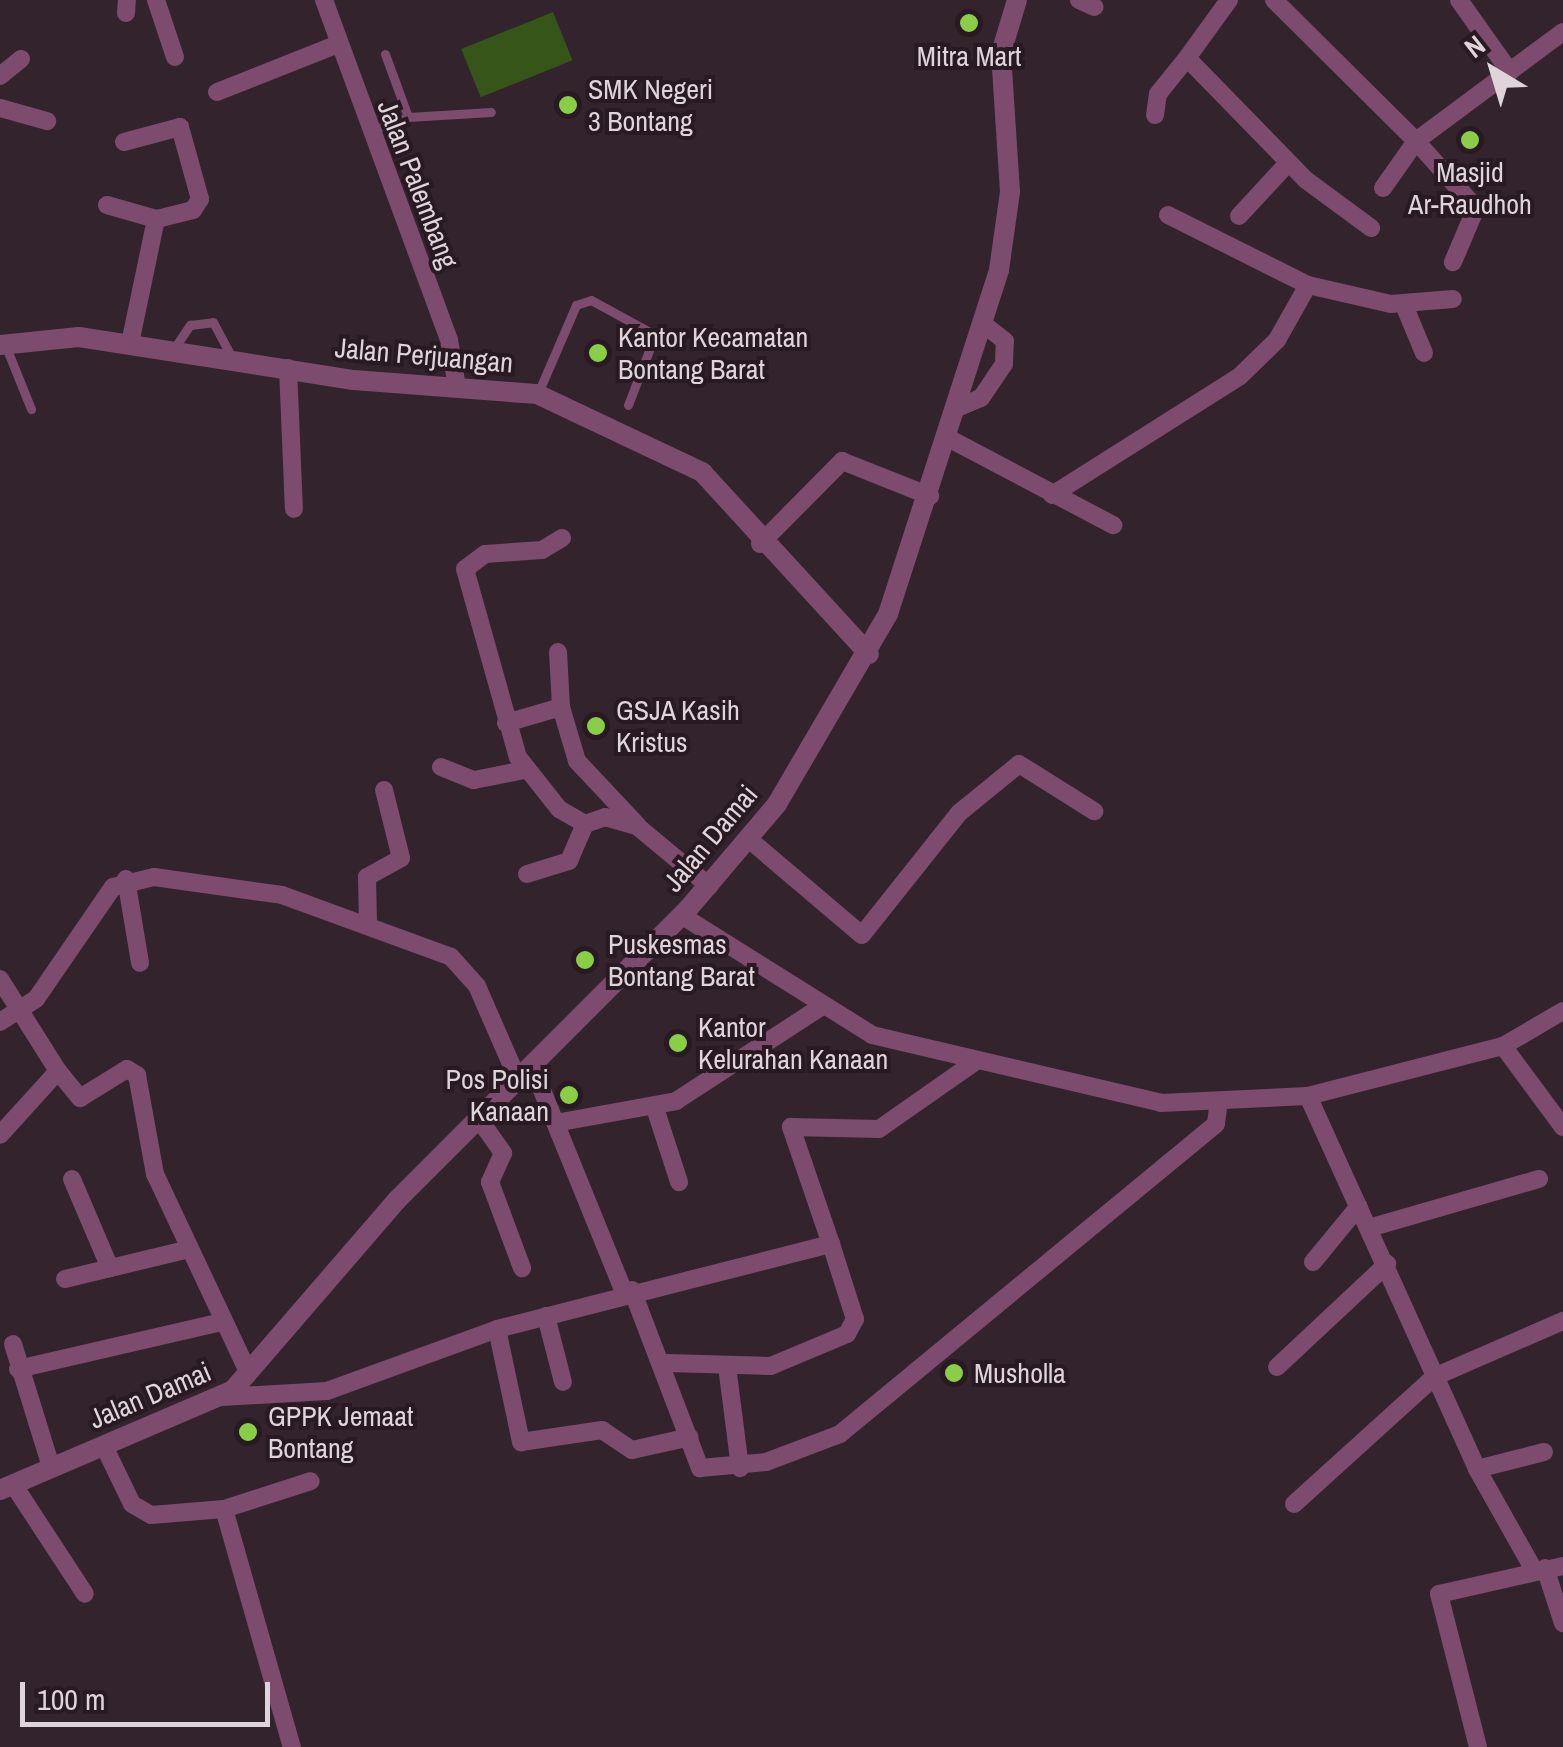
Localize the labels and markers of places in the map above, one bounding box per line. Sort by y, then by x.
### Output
marker: Mitra Mart [958,12,980,34]
place label: Mitra Mart [917,39,1021,73]
place label: SMK Negeri 3 Bontang [588,72,713,138]
marker: SMK Negeri 3 Bontang [557,94,579,116]
marker: Masjid Ar-Raudhoh [1459,129,1481,151]
place label: Masjid Ar-Raudhoh [1408,155,1532,221]
place label: Kantor Kecamatan Bontang Barat [618,320,808,386]
marker: Kantor Kecamatan Bontang Barat [587,342,609,364]
place label: GSJA Kasih Kristus [616,693,741,759]
marker: GSJA Kasih Kristus [585,715,607,737]
place label: Puskesmas Bontang Barat [608,927,755,993]
marker: Puskesmas Bontang Barat [572,947,598,973]
place label: Kantor Kelurahan Kanaan [698,1010,888,1076]
marker: Kantor Kelurahan Kanaan [667,1032,689,1054]
place label: Pos Polisi Kanaan [446,1062,549,1128]
marker: Pos Polisi Kanaan [558,1084,580,1106]
place label: Musholla [974,1356,1066,1390]
marker: Musholla [943,1362,965,1384]
place label: GPPK Jemaat Bontang [268,1399,413,1465]
marker: GPPK Jemaat Bontang [237,1421,259,1443]

